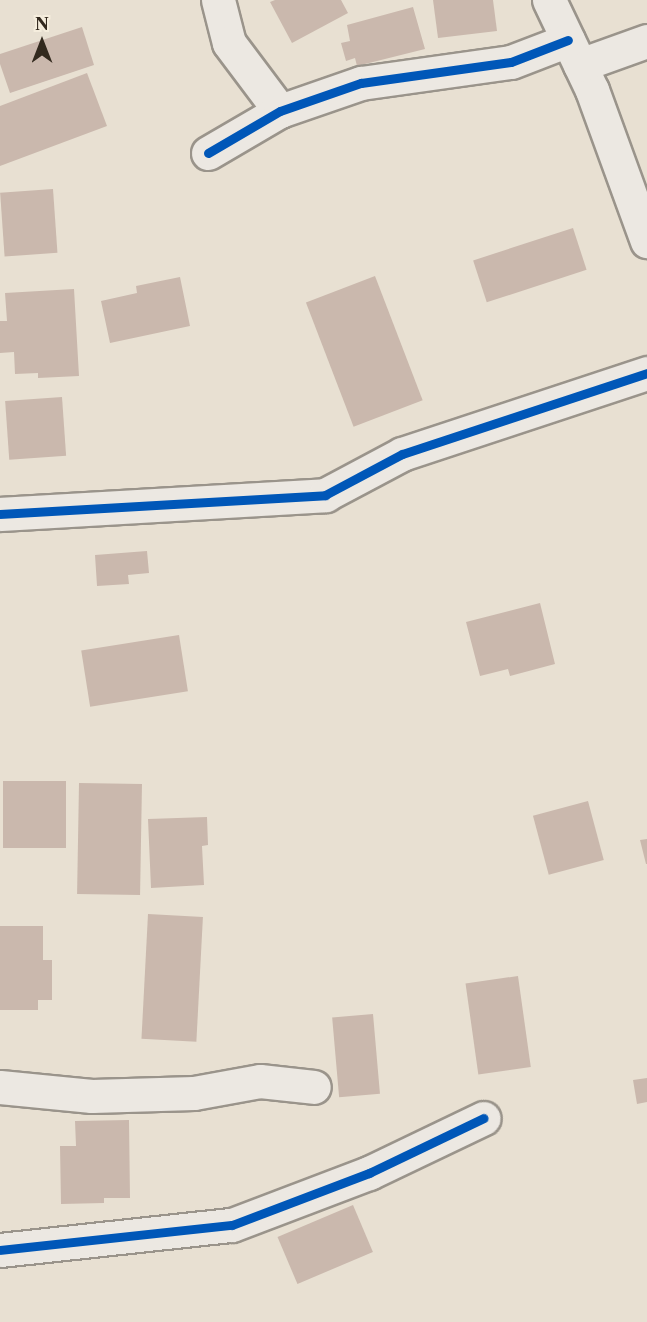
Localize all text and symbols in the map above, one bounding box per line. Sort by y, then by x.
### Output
north arrow [12,12,72,72]
text: N [35,14,49,34]

